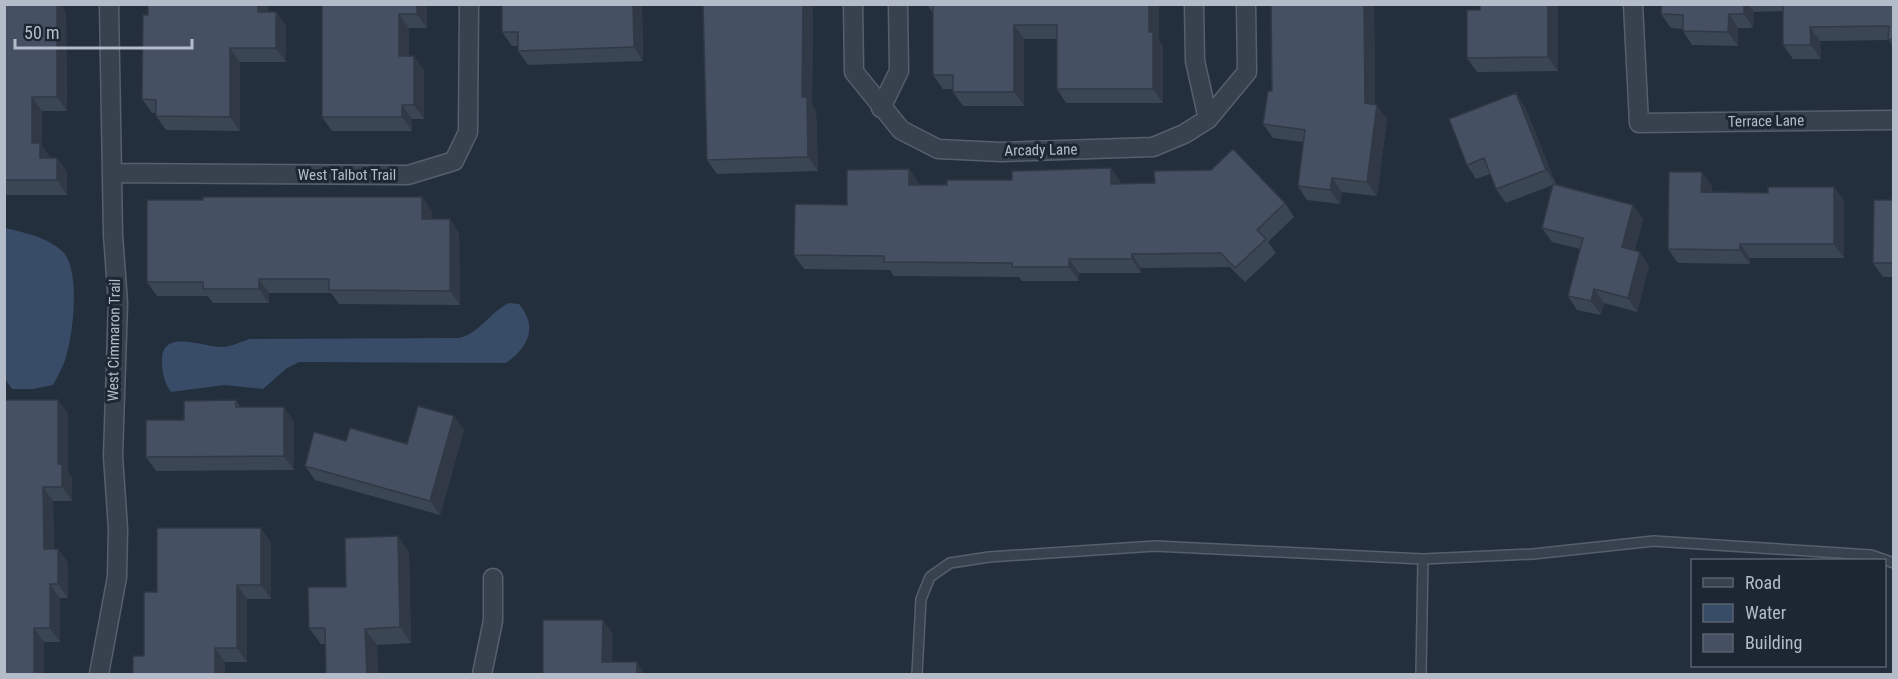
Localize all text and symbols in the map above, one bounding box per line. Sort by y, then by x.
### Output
scale bar [15,12,192,50]
text: 50 m [24,22,59,43]
street label: Terrace Lane [1728,111,1804,131]
street label: Arcady Lane [1004,140,1078,160]
street label: West Talbot Trail [298,166,396,184]
street label: West Cimmaron Trail [104,279,124,401]
legend [1691,559,1886,667]
text: Road [1745,572,1781,593]
text: Water [1745,602,1787,623]
text: Building [1745,632,1802,653]

